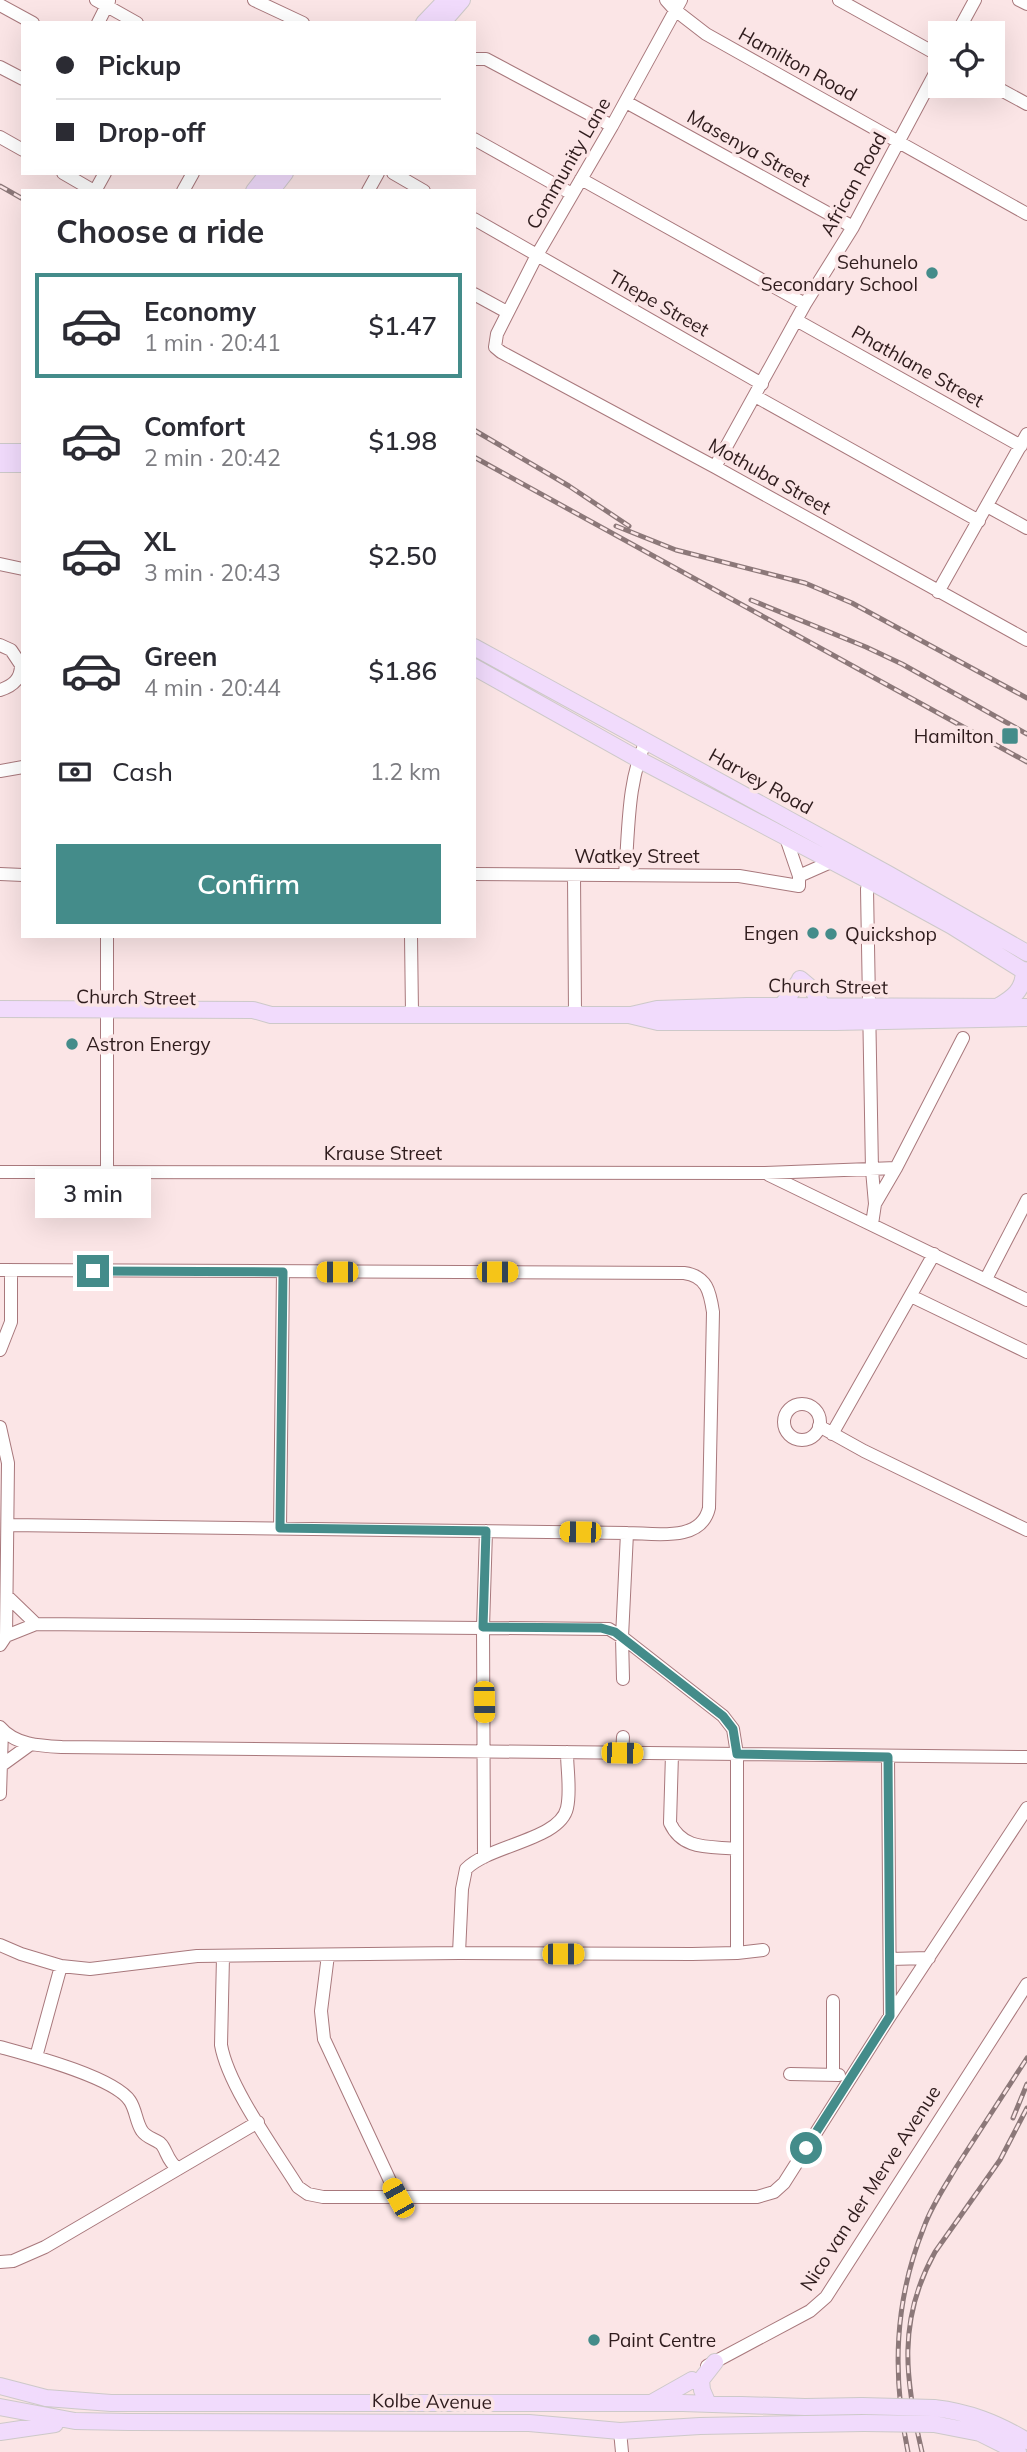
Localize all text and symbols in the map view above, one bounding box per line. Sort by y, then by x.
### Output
map controls [928,21,1005,98]
button: locate [928,21,1005,98]
street label: Hamilton Road [735,22,861,106]
text: Pickup [98,49,181,82]
street label: Community Lane [521,93,615,233]
street label: Masenya Street [683,104,815,192]
text: Drop-off [98,116,205,149]
street label: African Road [815,128,891,240]
text: Choose a ride [56,211,264,251]
place label: Sehunelo Secondary School [761,250,918,296]
street label: Thepe Street [604,265,714,342]
marker: Sehunelo Secondary School [924,265,940,281]
icon: car [60,294,123,357]
text: Economy [144,295,256,328]
text: $1.47 [368,309,437,342]
street label: Phathlane Street [848,320,989,412]
text: 1 min · 20:41 [144,328,281,357]
icon: car [60,409,123,472]
text: Comfort [144,410,245,443]
text: $1.98 [368,424,437,457]
street label: Mothuba Street [705,433,836,520]
text: 2 min · 20:42 [144,443,281,472]
icon: car [60,524,123,587]
text: XL [144,525,176,558]
text: $2.50 [368,539,437,572]
text: 3 min · 20:43 [144,558,281,587]
icon: car [60,639,123,702]
text: Green [144,640,217,673]
text: $1.86 [368,654,437,687]
text: 4 min · 20:44 [144,673,281,702]
place label: Hamilton [914,724,994,748]
marker: Hamilton [1000,726,1020,746]
street label: Harvey Road [705,743,817,819]
icon: cash [56,753,94,791]
text: Cash [112,755,173,788]
text: 1.2 km [370,757,441,786]
button: Confirm [56,844,441,924]
street label: Watkey Street [574,844,700,868]
place label: Engen [744,921,799,945]
place label: Quickshop [845,922,937,946]
marker: Engen [805,925,821,941]
marker: Quickshop [823,926,839,942]
street label: Church Street [768,973,888,999]
street label: Church Street [76,984,196,1010]
place label: Astron Energy [86,1032,211,1056]
marker: Astron Energy [64,1036,80,1052]
street label: Krause Street [324,1141,443,1165]
callout: 3 min [35,1170,151,1218]
text: 3 min [63,1179,123,1208]
route end [77,1255,109,1287]
car [317,1262,359,1283]
car [477,1262,519,1283]
car [559,1521,602,1543]
car [474,1681,495,1723]
car [601,1742,644,1764]
car [543,1944,585,1965]
street label: Nico van der Merve Avenue [795,2081,945,2295]
route start [790,2132,822,2164]
car [379,2175,418,2221]
place label: Paint Centre [608,2328,716,2352]
marker: Paint Centre [586,2332,602,2348]
street label: Kolbe Avenue [372,2388,492,2414]

